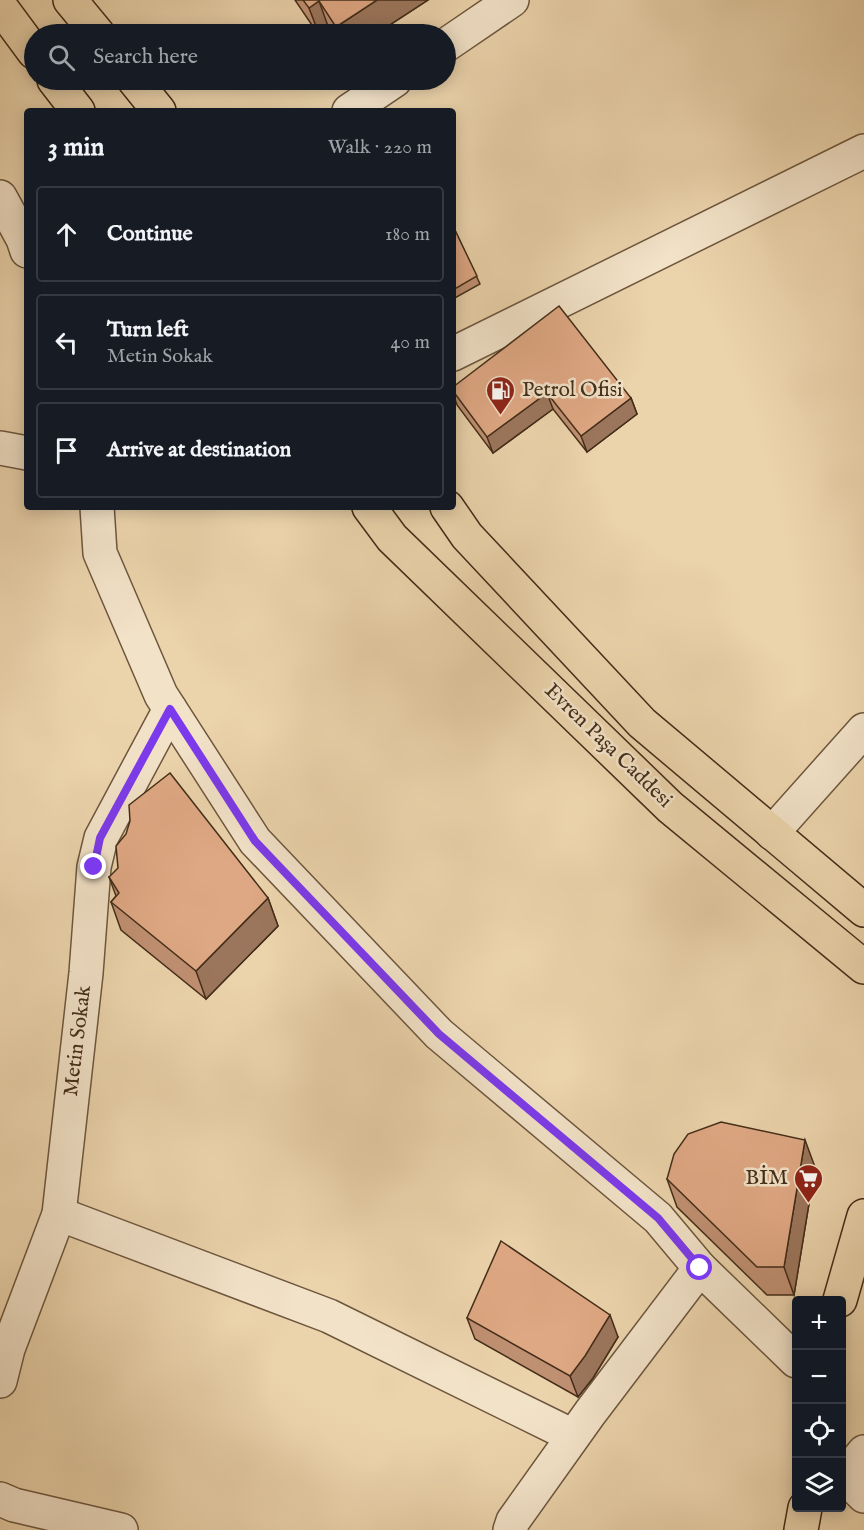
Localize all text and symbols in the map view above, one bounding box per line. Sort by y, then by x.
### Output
search box [24,24,456,90]
icon: search [45,41,78,74]
text: Search here [93,43,198,71]
text: 3 min [48,131,104,164]
text: Walk · 220 m [328,135,432,160]
icon: ahead [50,218,83,251]
text: Continue [107,220,193,248]
text: 180 m [385,222,430,247]
text: Turn left [107,316,189,344]
icon: left [50,326,83,359]
text: 40 m [391,330,430,355]
text: Metin Sokak [107,344,213,369]
fuel station icon: Petrol Ofisi [485,374,517,416]
place label: Petrol Ofisi [522,377,623,404]
icon: arrive [50,434,83,467]
text: Arrive at destination [107,436,291,464]
street label: Evren Paşa Caddesi [538,678,678,814]
route end [80,853,106,879]
street label: Metin Sokak [58,983,98,1098]
supermarket icon: BİM [793,1162,825,1204]
place label: BİM [745,1165,788,1192]
route start [686,1254,712,1280]
map controls [792,1296,846,1512]
button: + [792,1296,846,1350]
button: − [792,1350,846,1404]
button: locate [792,1404,846,1458]
button: layers [792,1458,846,1512]

